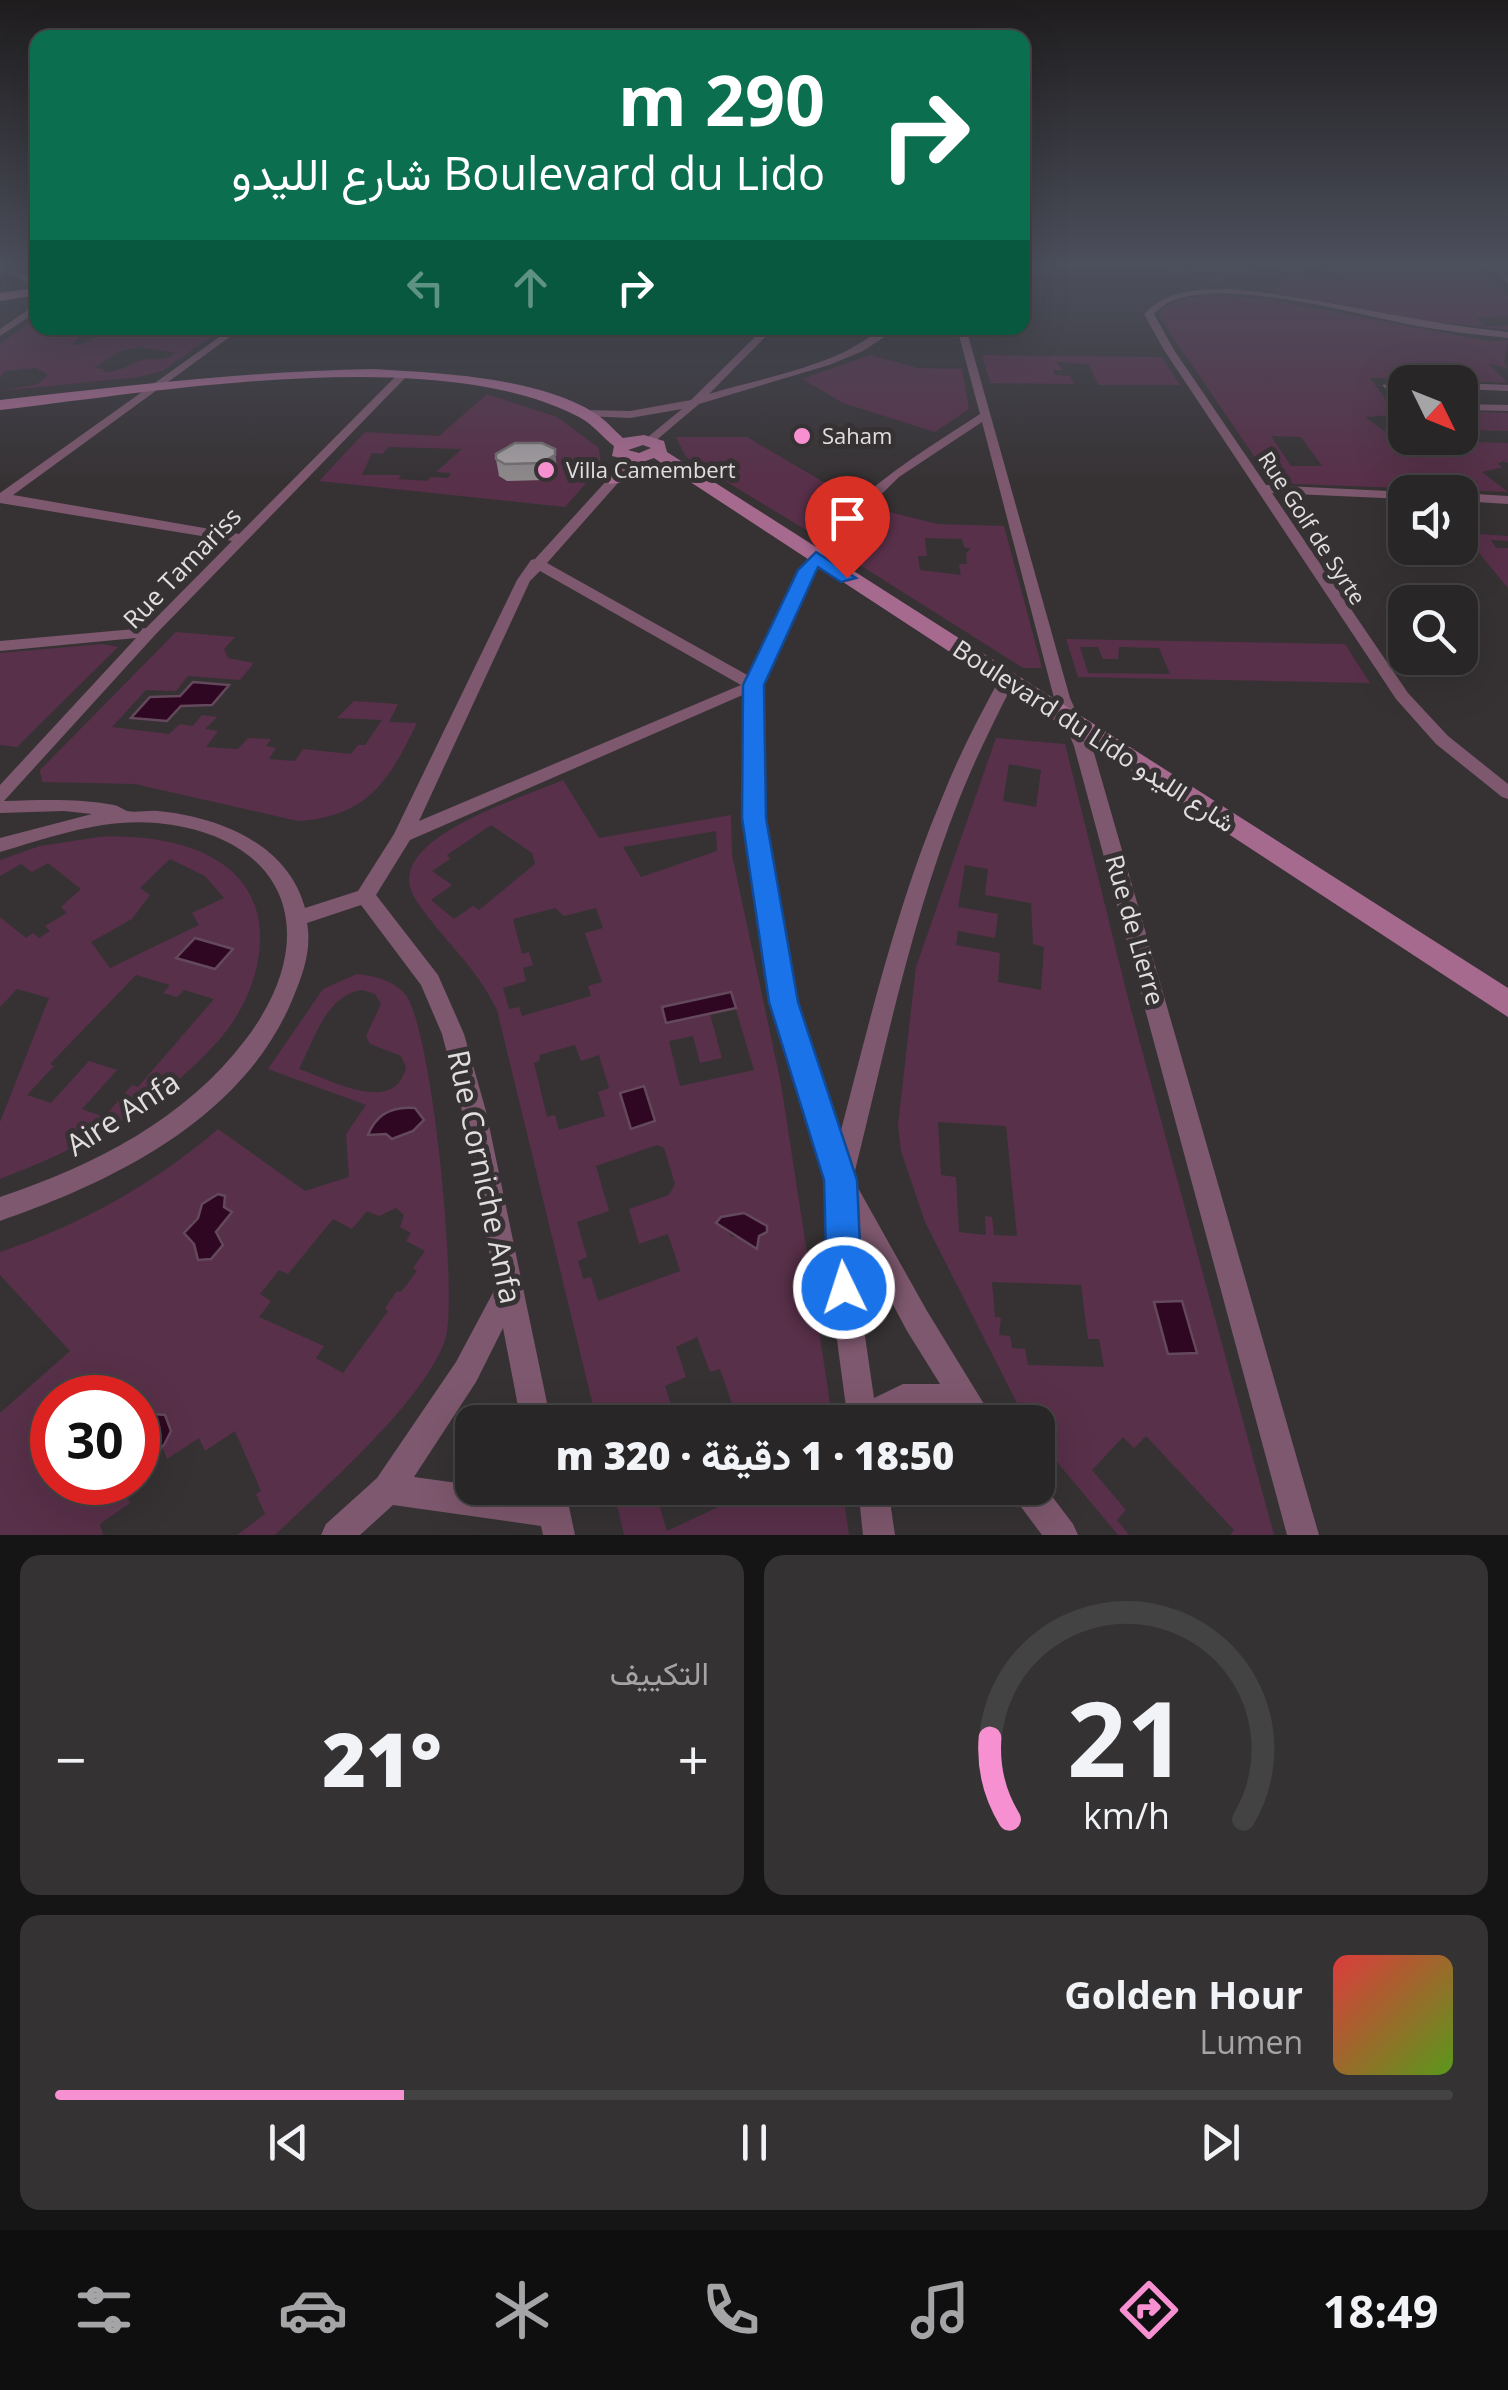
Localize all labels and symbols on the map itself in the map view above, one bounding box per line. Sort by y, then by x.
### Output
north arrow [1388,365,1478,455]
place label: Saham [822,420,892,450]
marker: Saham [791,425,813,447]
street label: Rue Golf de Syrte [1252,445,1374,610]
place label: Villa Camembert [566,454,736,484]
marker: Villa Camembert [535,459,557,481]
pin [805,476,890,579]
street label: Rue Tamariss [115,499,248,635]
street label: Boulevard du Lido شارع الليدو [946,631,1242,840]
street label: Rue de Lierre [1098,851,1174,1009]
street label: Rue Corniche Anfa [439,1046,532,1307]
street label: Aire Anfa [58,1061,187,1165]
position arrow [792,1236,896,1340]
speed limit sign: 30 [30,1375,160,1505]

